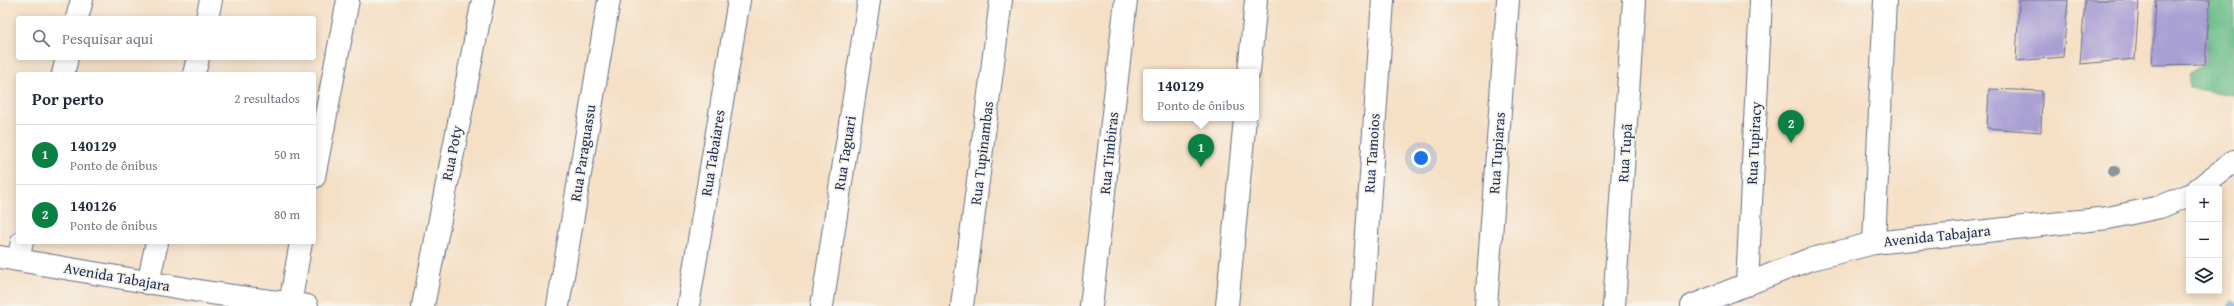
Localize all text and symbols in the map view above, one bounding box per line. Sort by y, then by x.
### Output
search box [16,16,316,60]
icon: search [30,27,52,49]
text: Pesquisar aqui [62,28,153,49]
popup [1143,69,1259,121]
text: 140129 [1157,75,1204,96]
text: Por perto [32,86,104,111]
text: 2 resultados [234,89,300,108]
text: Ponto de ônibus [1157,96,1245,115]
street label: Rua Tupinambas [965,100,998,206]
street label: Rua Tupiracy [1741,100,1766,185]
street label: Rua Paraguassu [564,102,601,203]
street label: Rua Tabaiares [695,108,730,198]
pin: 2 [1778,110,1804,143]
street label: Rua Timbiras [1094,111,1123,195]
street label: Rua Tupiaras [1483,111,1510,195]
street label: Rua Tamoios [1358,112,1385,193]
street label: Rua Taguari [828,114,861,192]
street label: Rua Poty [436,123,467,182]
street label: Rua Tupã [1612,123,1637,183]
pin: 1 [1188,134,1214,167]
text: 140129 [70,135,117,156]
text: 1 [42,145,48,164]
text: 50 m [274,145,300,164]
your location [1411,148,1431,168]
text: Ponto de ônibus [70,156,157,175]
map controls [2186,186,2222,294]
button: + [2186,186,2222,222]
text: 140126 [70,195,117,216]
text: 2 [42,205,48,224]
text: 80 m [274,205,300,224]
text: Ponto de ônibus [70,216,157,235]
street label: Avenida Tabajara [1882,219,1992,252]
button: − [2186,222,2222,258]
street label: Avenida Tabajara [62,257,172,296]
button: layers [2186,258,2222,294]

